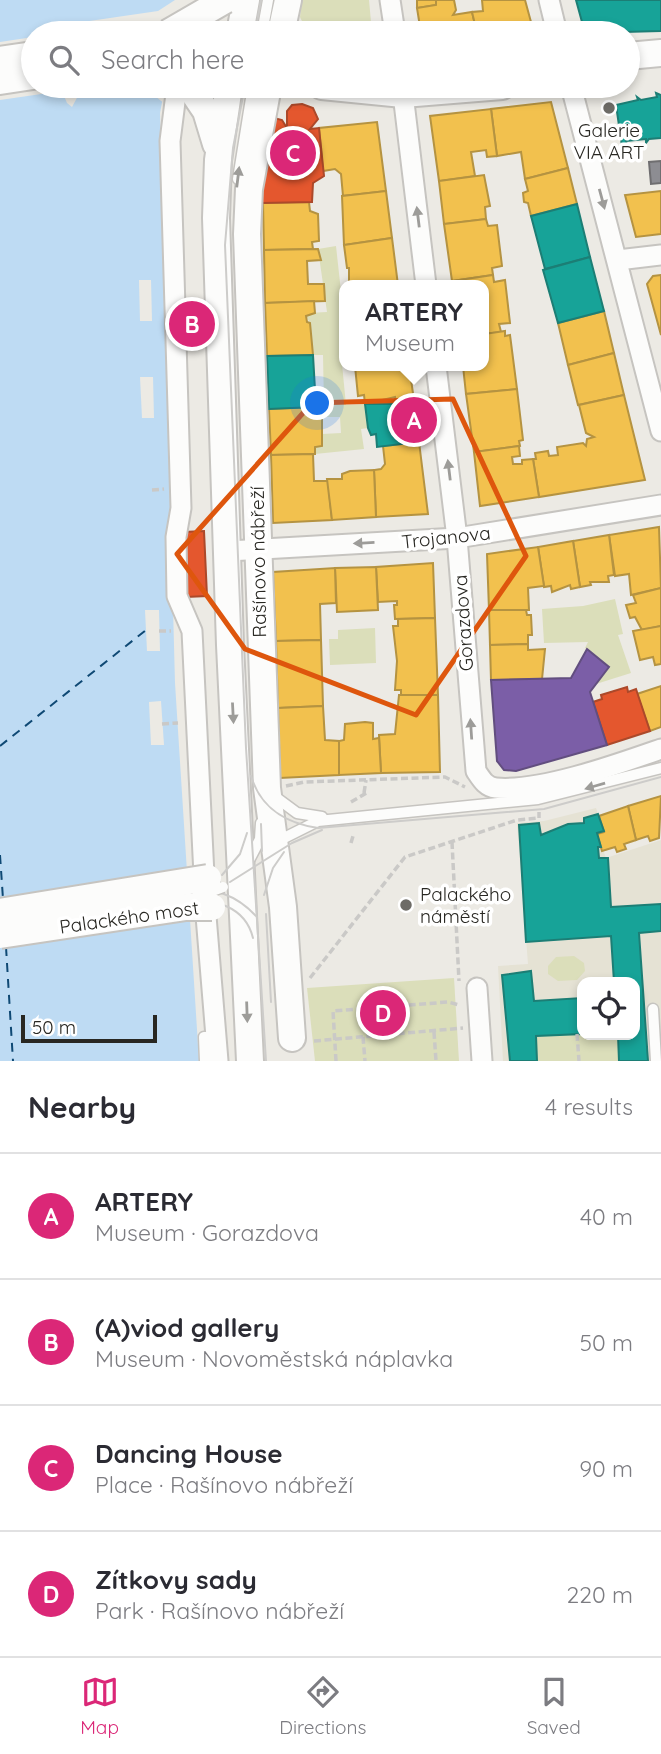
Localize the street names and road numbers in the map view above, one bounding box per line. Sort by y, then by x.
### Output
street label: Rašínovo nábřeží [245,485,271,638]
street label: Trojanova [400,520,492,554]
street label: Gorazdova [448,574,478,672]
street label: Palackého most [58,895,200,939]

